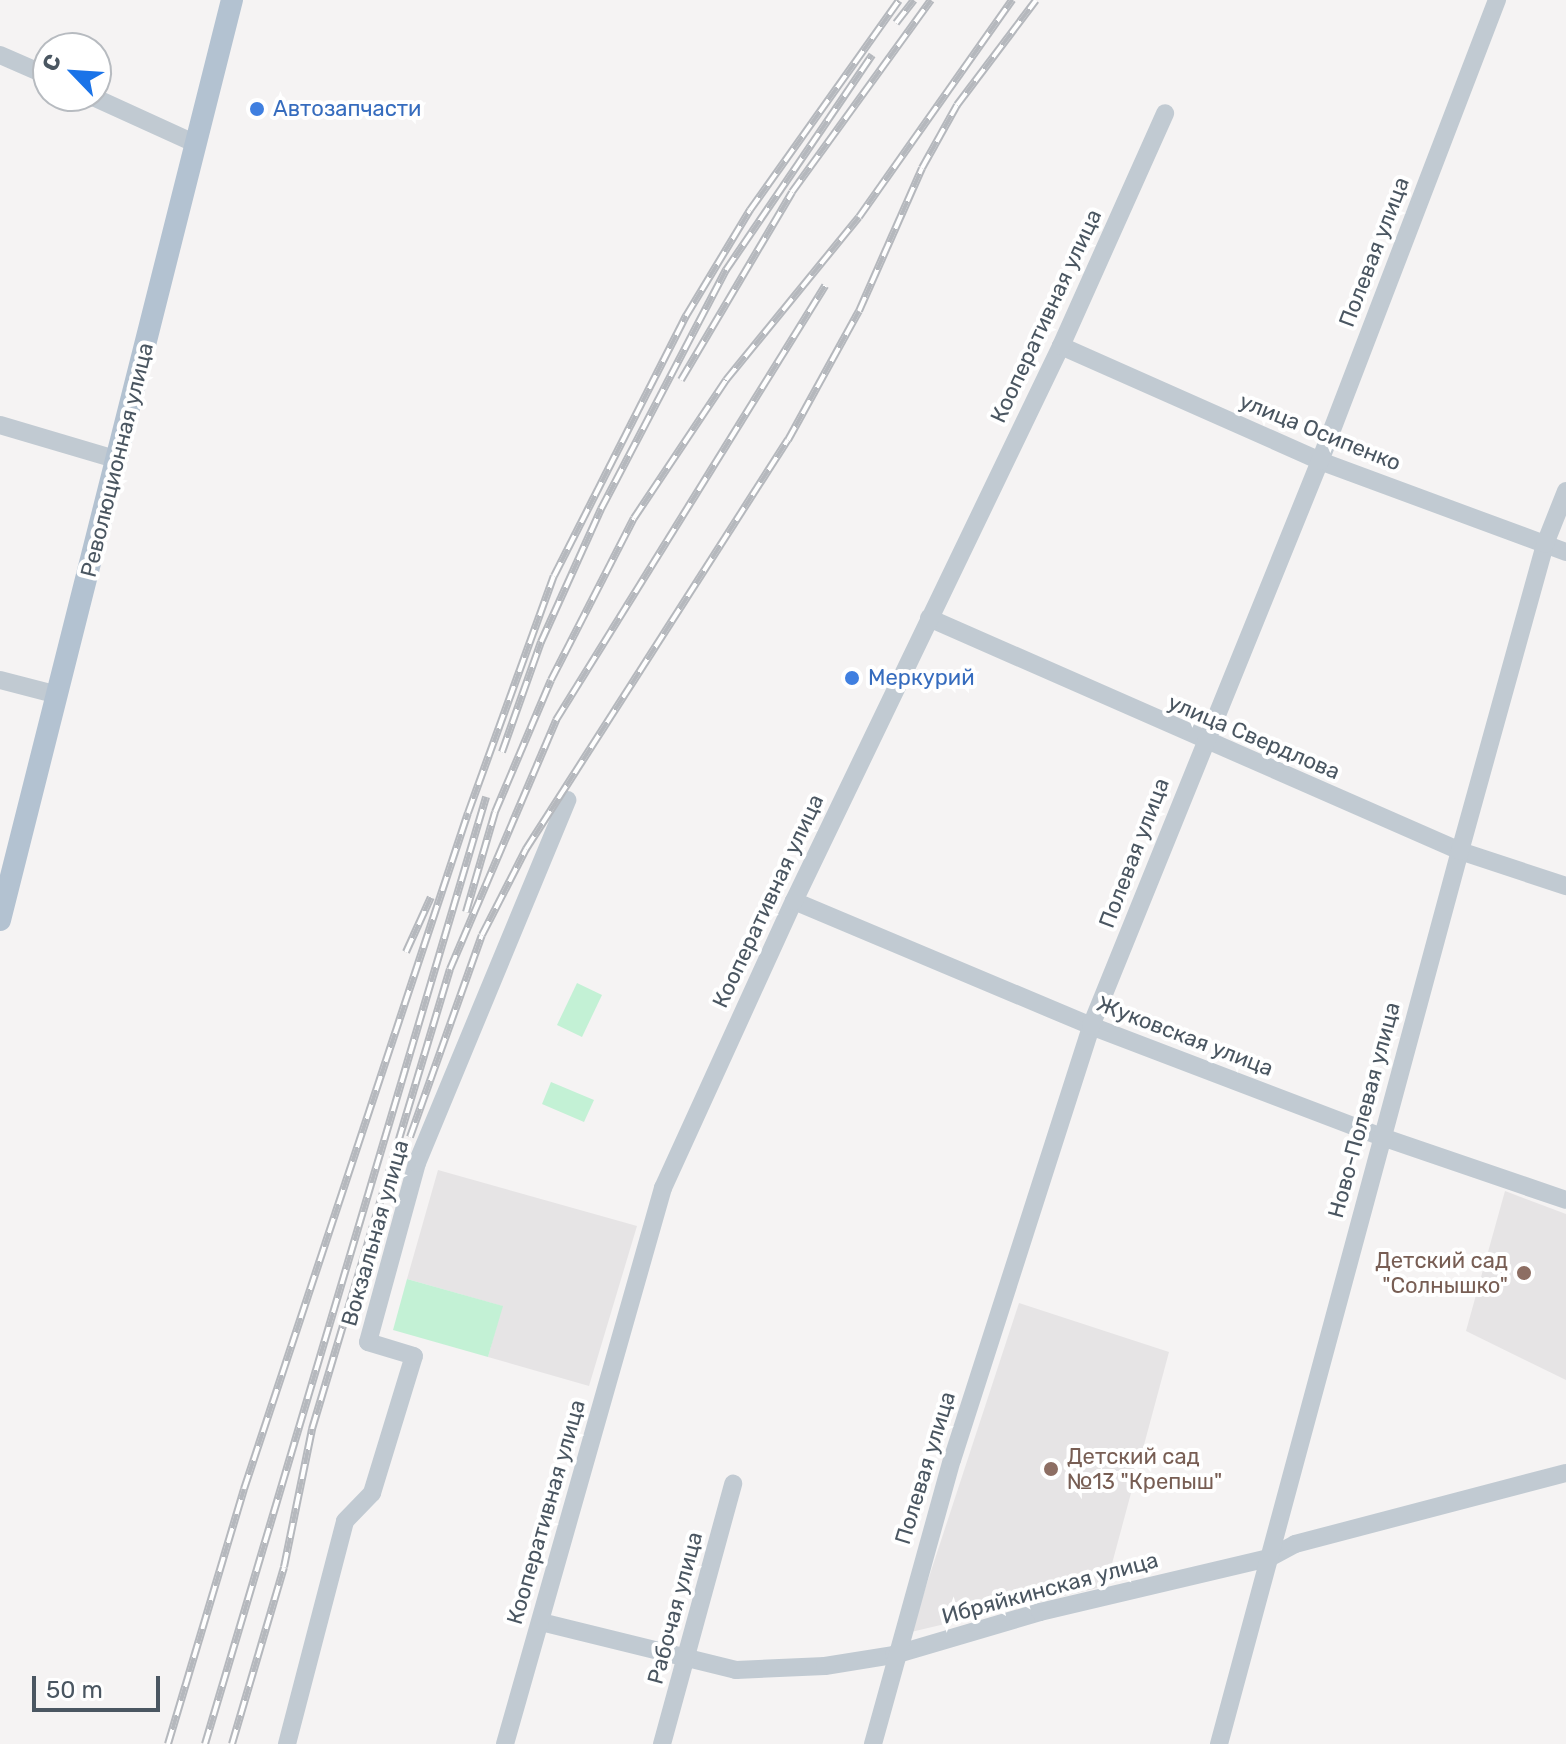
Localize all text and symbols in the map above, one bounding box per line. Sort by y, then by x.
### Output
north arrow [32,32,112,112]
text: С [36,50,67,75]
place label: Автозапчасти [273,96,421,122]
marker: Автозапчасти [248,100,266,118]
street label: Полевая улица [1333,173,1415,331]
street label: Кооперативная улица [985,205,1107,427]
street label: Революционная улица [75,340,159,580]
street label: улица Осипенко [1235,388,1405,476]
place label: Меркурий [868,665,975,691]
marker: Меркурий [843,669,861,687]
street label: улица Свердлова [1164,689,1344,785]
street label: Полевая улица [1093,774,1175,932]
street label: Кооперативная улица [707,790,829,1012]
street label: Жуковская улица [1093,990,1277,1082]
street label: Ново-Полевая улица [1323,999,1405,1221]
street label: Вокзальная улица [336,1137,414,1329]
place label: Детский сад "Солнышко" [1375,1247,1508,1298]
marker: Детский сад "Солнышко" [1515,1264,1533,1282]
street label: Полевая улица [889,1388,961,1548]
street label: Кооперативная улица [501,1397,591,1627]
place label: Детский сад №13 "Крепыш" [1067,1443,1222,1494]
marker: Детский сад №13 "Крепыш" [1042,1460,1060,1478]
street label: Рабочая улица [642,1529,708,1687]
street label: Ибряйкинская улица [939,1546,1161,1630]
scale bar [36,1660,164,1710]
text: 50 m [46,1676,103,1704]

